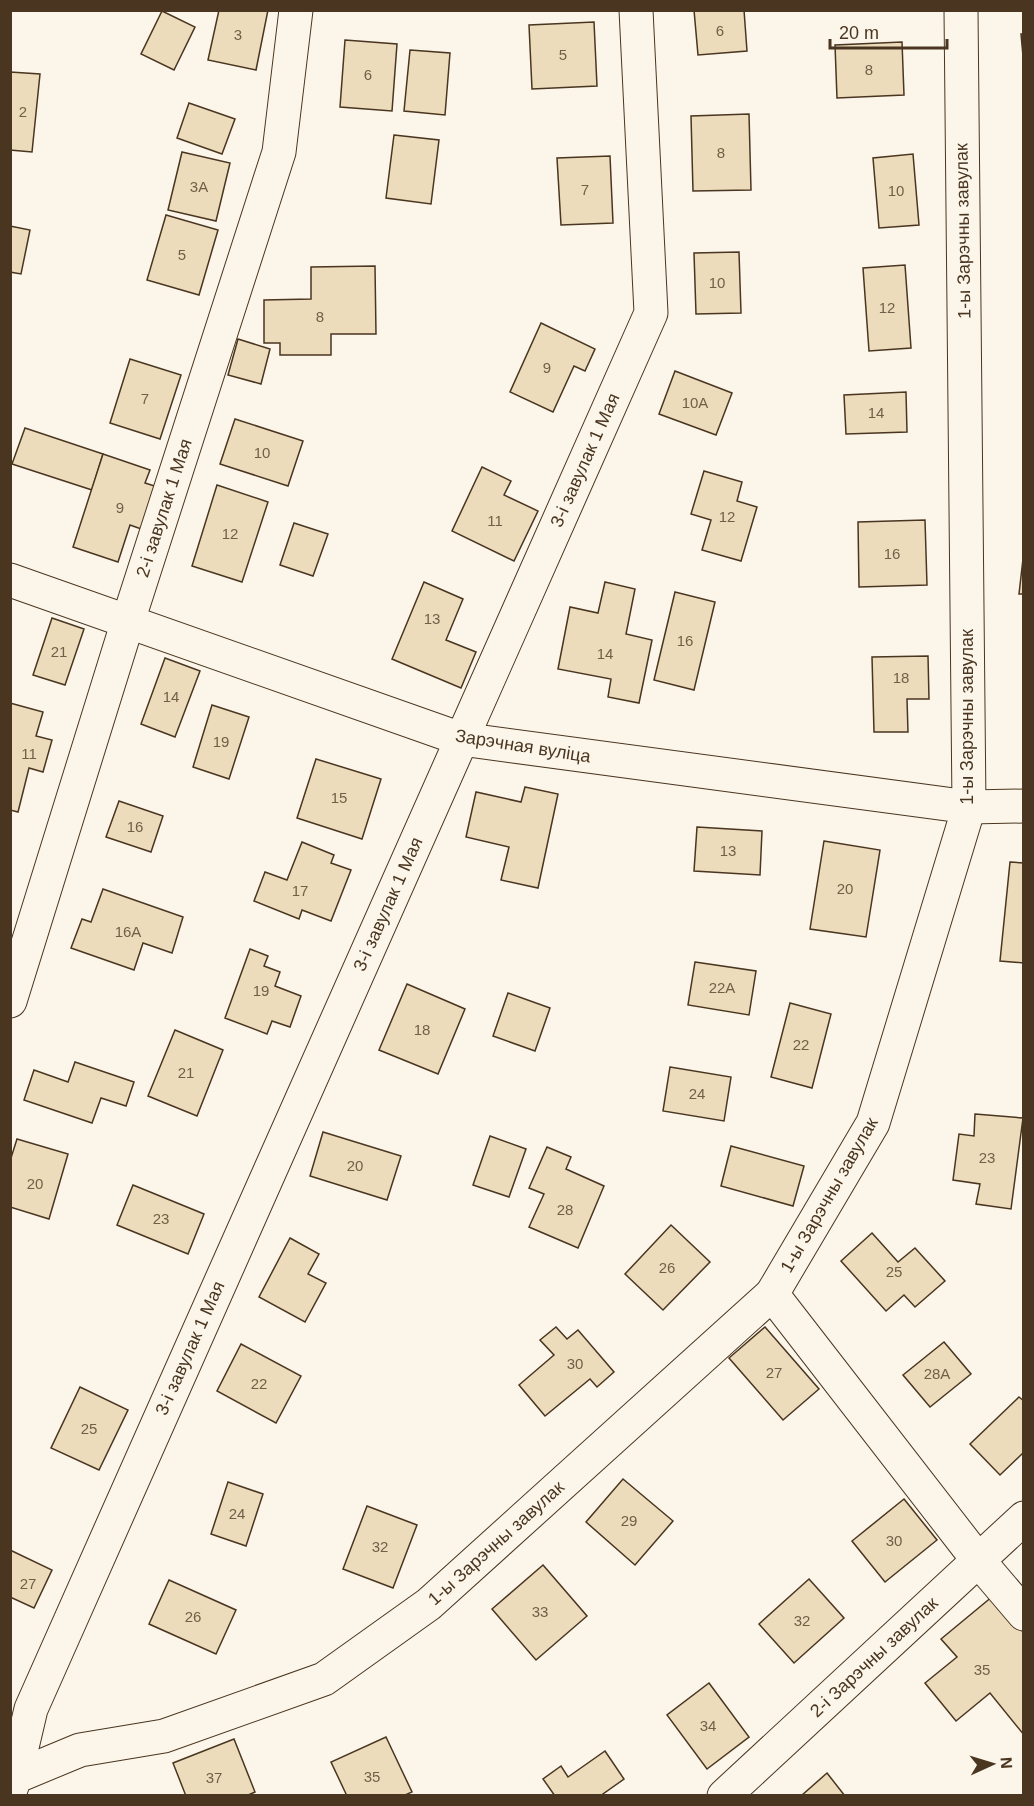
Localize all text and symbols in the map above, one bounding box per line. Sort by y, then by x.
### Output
scale bar [830,12,947,50]
house number: 6 [716,22,724,39]
text: 20 m [839,23,879,43]
house number: 3 [234,26,242,43]
house number: 5 [559,46,567,63]
house number: 8 [865,61,873,78]
house number: 6 [364,66,372,83]
house number: 2 [19,103,27,120]
street label: 1-ы Зарэчны завулак [951,143,975,319]
house number: 8 [717,144,725,161]
house number: 3А [190,178,208,195]
house number: 7 [581,181,589,198]
house number: 10 [888,182,904,199]
house number: 5 [178,246,186,263]
house number: 10 [709,274,725,291]
house number: 12 [879,299,895,316]
house number: 8 [316,308,324,325]
house number: 9 [543,359,551,376]
house number: 7 [141,390,149,407]
street label: 3-і завулак 1 Мая [546,390,624,530]
house number: 10А [682,394,708,411]
house number: 14 [868,404,884,421]
street label: 2-і завулак 1 Мая [132,436,196,580]
house number: 10 [254,444,270,461]
house number: 9 [116,499,124,516]
house number: 12 [719,508,735,525]
house number: 11 [487,512,503,529]
house number: 12 [222,525,238,542]
house number: 16 [884,545,900,562]
house number: 13 [424,610,440,627]
street label: 1-ы Зарэчны завулак [957,629,977,805]
house number: 16 [677,632,693,649]
house number: 21 [51,643,67,660]
house number: 14 [597,645,613,662]
house number: 18 [893,669,909,686]
house number: 14 [163,688,179,705]
street label: Зарэчная вуліца [454,725,593,767]
house number: 19 [213,733,229,750]
house number: 11 [21,745,37,762]
house number: 15 [331,789,347,806]
house number: 16 [127,818,143,835]
street label: 3-і завулак 1 Мая [349,834,427,974]
house number: 13 [720,842,736,859]
house number: 20 [837,880,853,897]
house number: 17 [292,882,308,899]
house number: 16А [115,923,141,940]
house number: 22А [709,979,735,996]
house number: 19 [253,982,269,999]
house number: 18 [414,1021,430,1038]
house number: 22 [793,1036,809,1053]
house number: 21 [178,1064,194,1081]
house number: 24 [689,1085,705,1102]
street label: 1-ы Зарэчны завулак [776,1114,882,1276]
house number: 23 [979,1149,995,1166]
house number: 20 [347,1157,363,1174]
house number: 20 [27,1175,43,1192]
house number: 28 [557,1201,573,1218]
house number: 23 [153,1210,169,1227]
house number: 26 [659,1259,675,1276]
house number: 25 [886,1263,902,1280]
street label: 3-і завулак 1 Мая [151,1278,229,1418]
house number: 30 [567,1355,583,1372]
house number: 27 [766,1364,782,1381]
house number: 28А [924,1365,950,1382]
house number: 22 [251,1375,267,1392]
house number: 25 [81,1420,97,1437]
street label: 1-ы Зарэчны завулак [424,1477,568,1609]
house number: 24 [229,1505,245,1522]
house number: 29 [621,1512,637,1529]
house number: 30 [886,1532,902,1549]
house number: 32 [372,1538,388,1555]
house number: 27 [20,1575,36,1592]
street label: 2-і Зарэчны завулак [806,1593,942,1721]
house number: 33 [532,1603,548,1620]
house number: 26 [185,1608,201,1625]
house number: 32 [794,1612,810,1629]
house number: 35 [974,1661,990,1678]
house number: 34 [700,1717,716,1734]
north arrow [962,1734,1022,1794]
text: N [998,1757,1015,1769]
house number: 35 [364,1768,380,1785]
house number: 37 [206,1769,222,1786]

